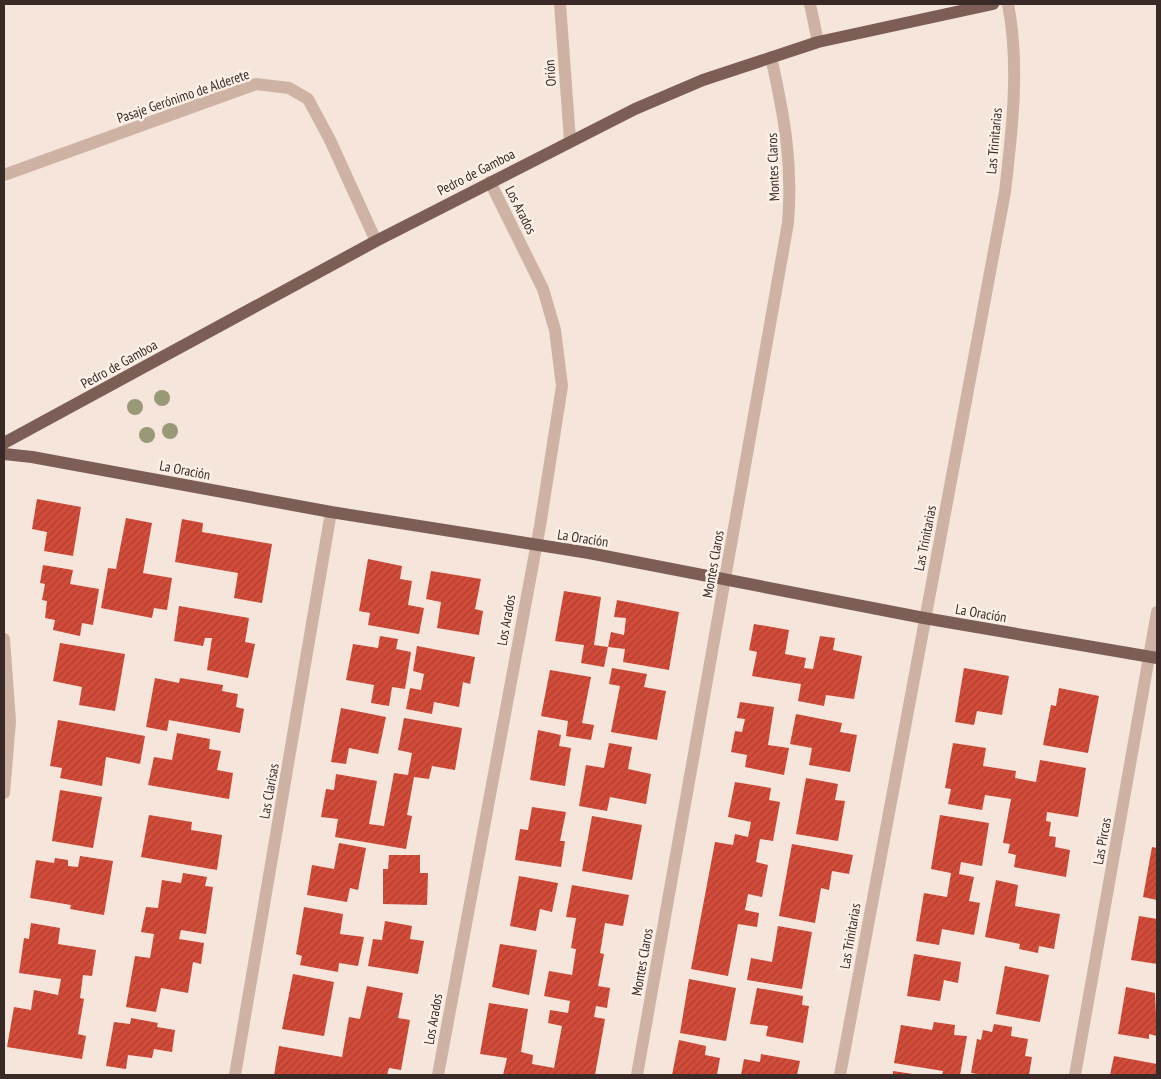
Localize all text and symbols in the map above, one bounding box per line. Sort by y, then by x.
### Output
street label: Orión [540,59,560,87]
street label: Pasaje Gerónimo de Alderete [114,65,252,127]
street label: Las Trinitarias [982,107,1006,175]
street label: Montes Claros [763,132,783,201]
street label: Pedro de Gamboa [434,145,518,199]
street label: Los Arados [501,183,541,237]
street label: Pedro de Gamboa [78,336,160,392]
street label: La Oración [158,456,212,484]
street label: Las Trinitarias [910,503,940,572]
street label: La Oración [556,525,610,551]
street label: Montes Claros [698,529,728,599]
street label: Los Arados [493,593,519,647]
street label: La Oración [954,600,1008,626]
street label: Las Clarisas [255,762,283,820]
street label: Las Pircas [1089,816,1115,866]
street label: Las Trinitarias [835,902,865,970]
street label: Montes Claros [627,927,657,997]
street label: Los Arados [420,992,446,1046]

